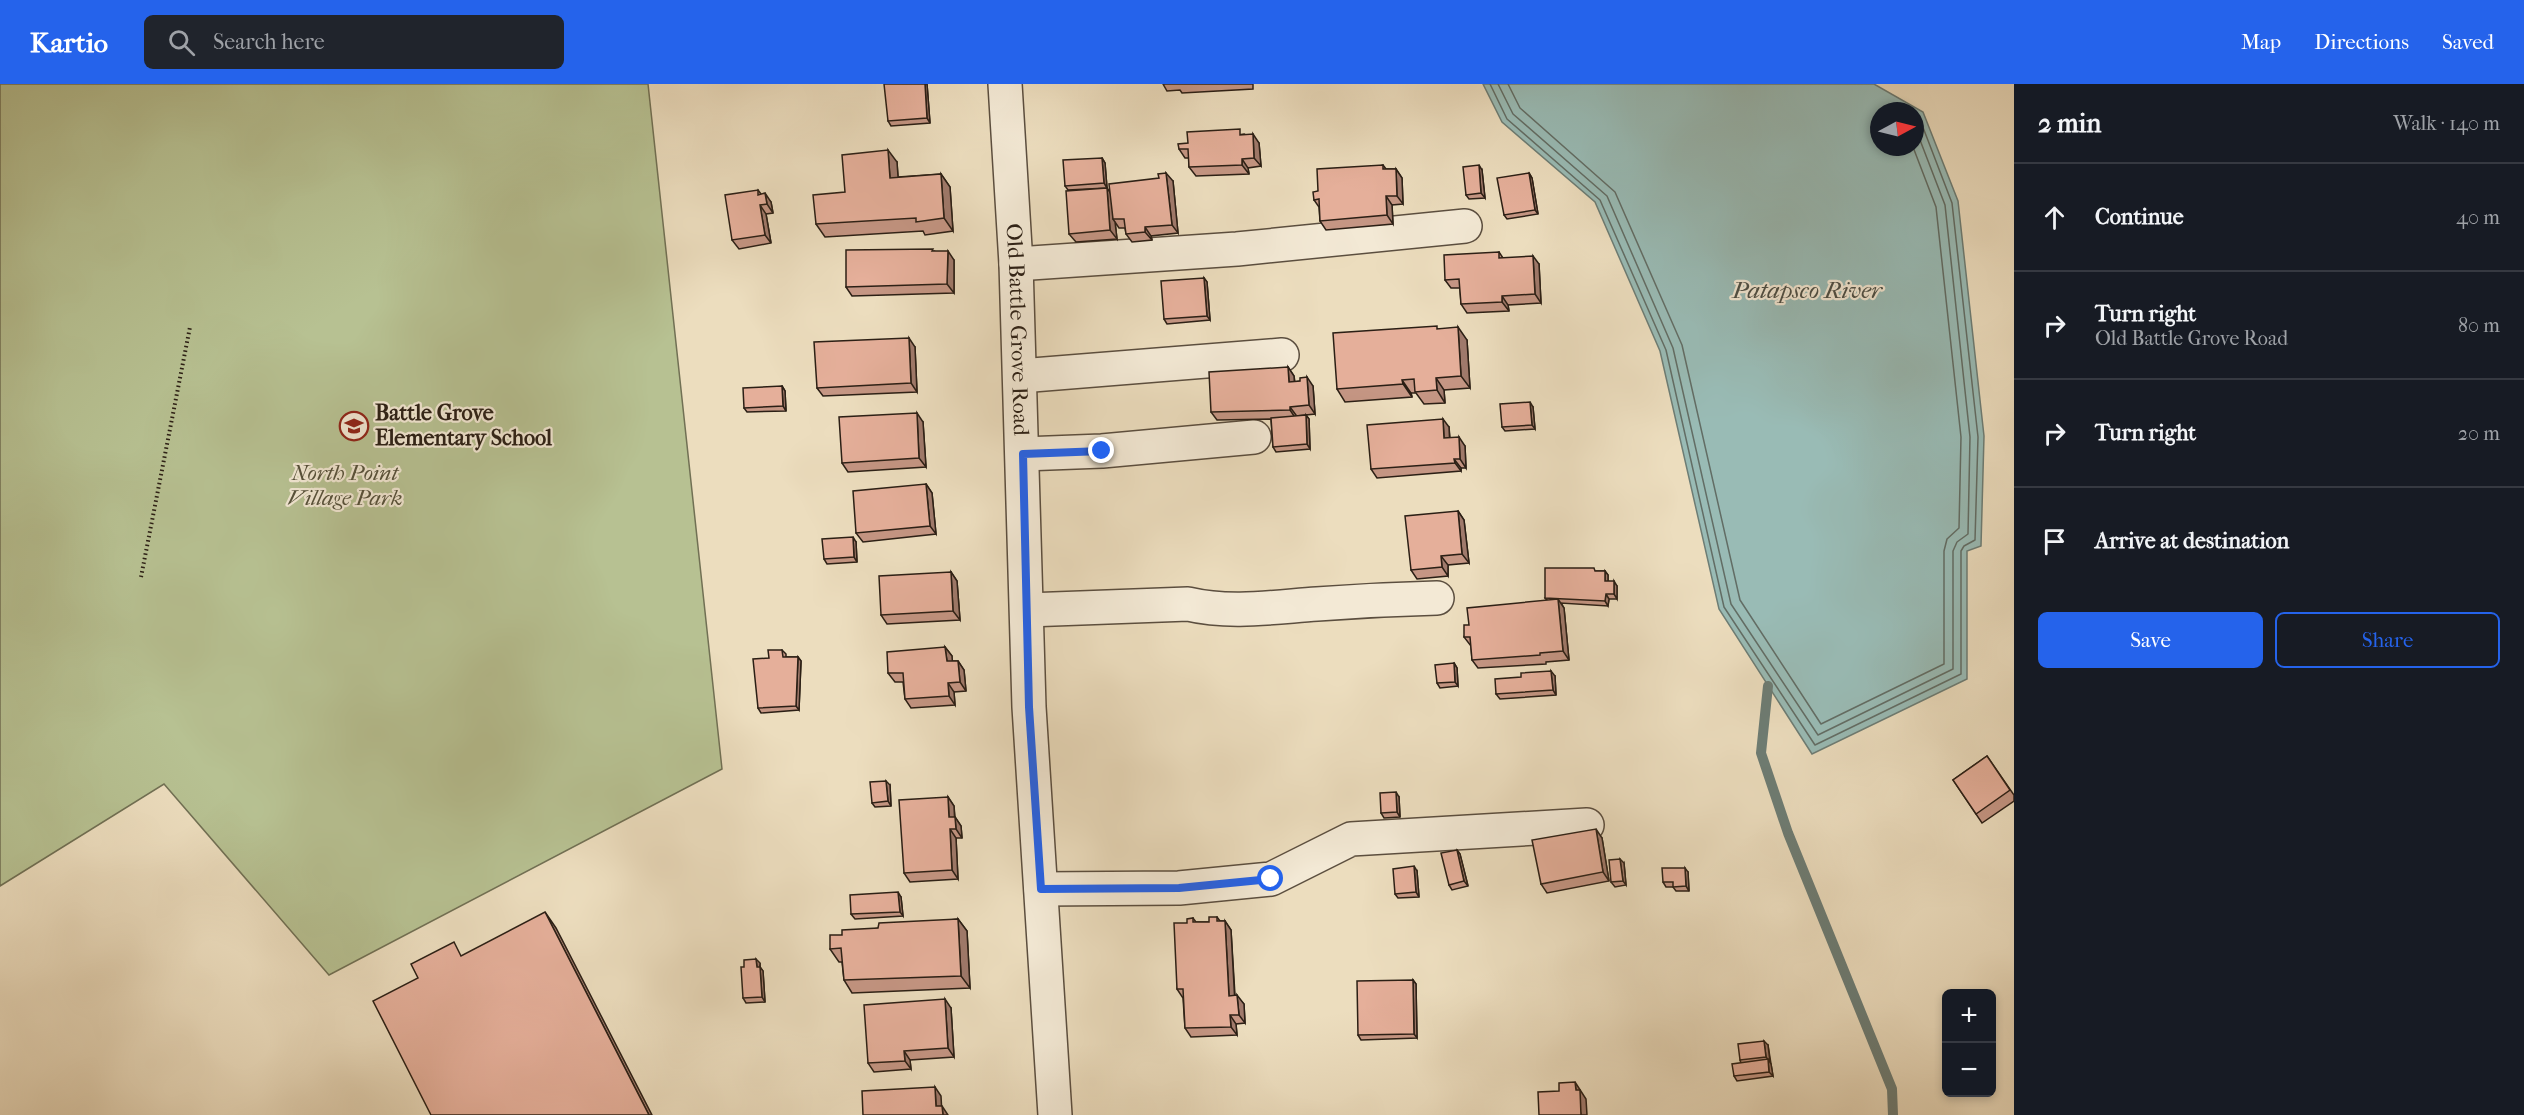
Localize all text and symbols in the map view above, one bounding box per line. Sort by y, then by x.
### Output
search box [144,15,564,69]
text: Kartio [30,26,108,59]
icon: search [165,26,198,59]
text: Search here [213,29,325,55]
text: Map [2241,30,2281,54]
text: Directions [2314,30,2409,54]
text: Saved [2442,30,2494,54]
north arrow [1870,102,1924,156]
text: 2 min [2038,108,2101,139]
text: Walk · 140 m [2393,112,2500,135]
icon: ahead [2038,201,2071,234]
text: Continue [2095,204,2184,230]
text: 40 m [2456,206,2500,229]
street label: Old Battle Grove Road [1001,223,1034,437]
water label: Patapsco River [1731,276,1884,304]
text: Turn right [2095,301,2196,327]
icon: right [2038,309,2071,342]
text: 80 m [2458,314,2500,337]
text: Old Battle Grove Road [2095,327,2288,350]
place label: Battle Grove Elementary School [375,400,553,451]
school or university icon: Battle Grove Elementary School [338,410,370,442]
icon: right [2038,417,2071,450]
text: Turn right [2095,420,2196,446]
text: 20 m [2458,422,2500,445]
route end [1088,437,1114,463]
park label: North Point Village Park [288,460,402,511]
icon: arrive [2038,525,2071,558]
text: Arrive at destination [2095,528,2289,554]
button: Save [2038,612,2263,668]
button: Share [2275,612,2500,668]
route start [1257,865,1283,891]
map controls [1942,989,1996,1097]
button: + [1942,989,1996,1043]
button: − [1942,1043,1996,1097]

